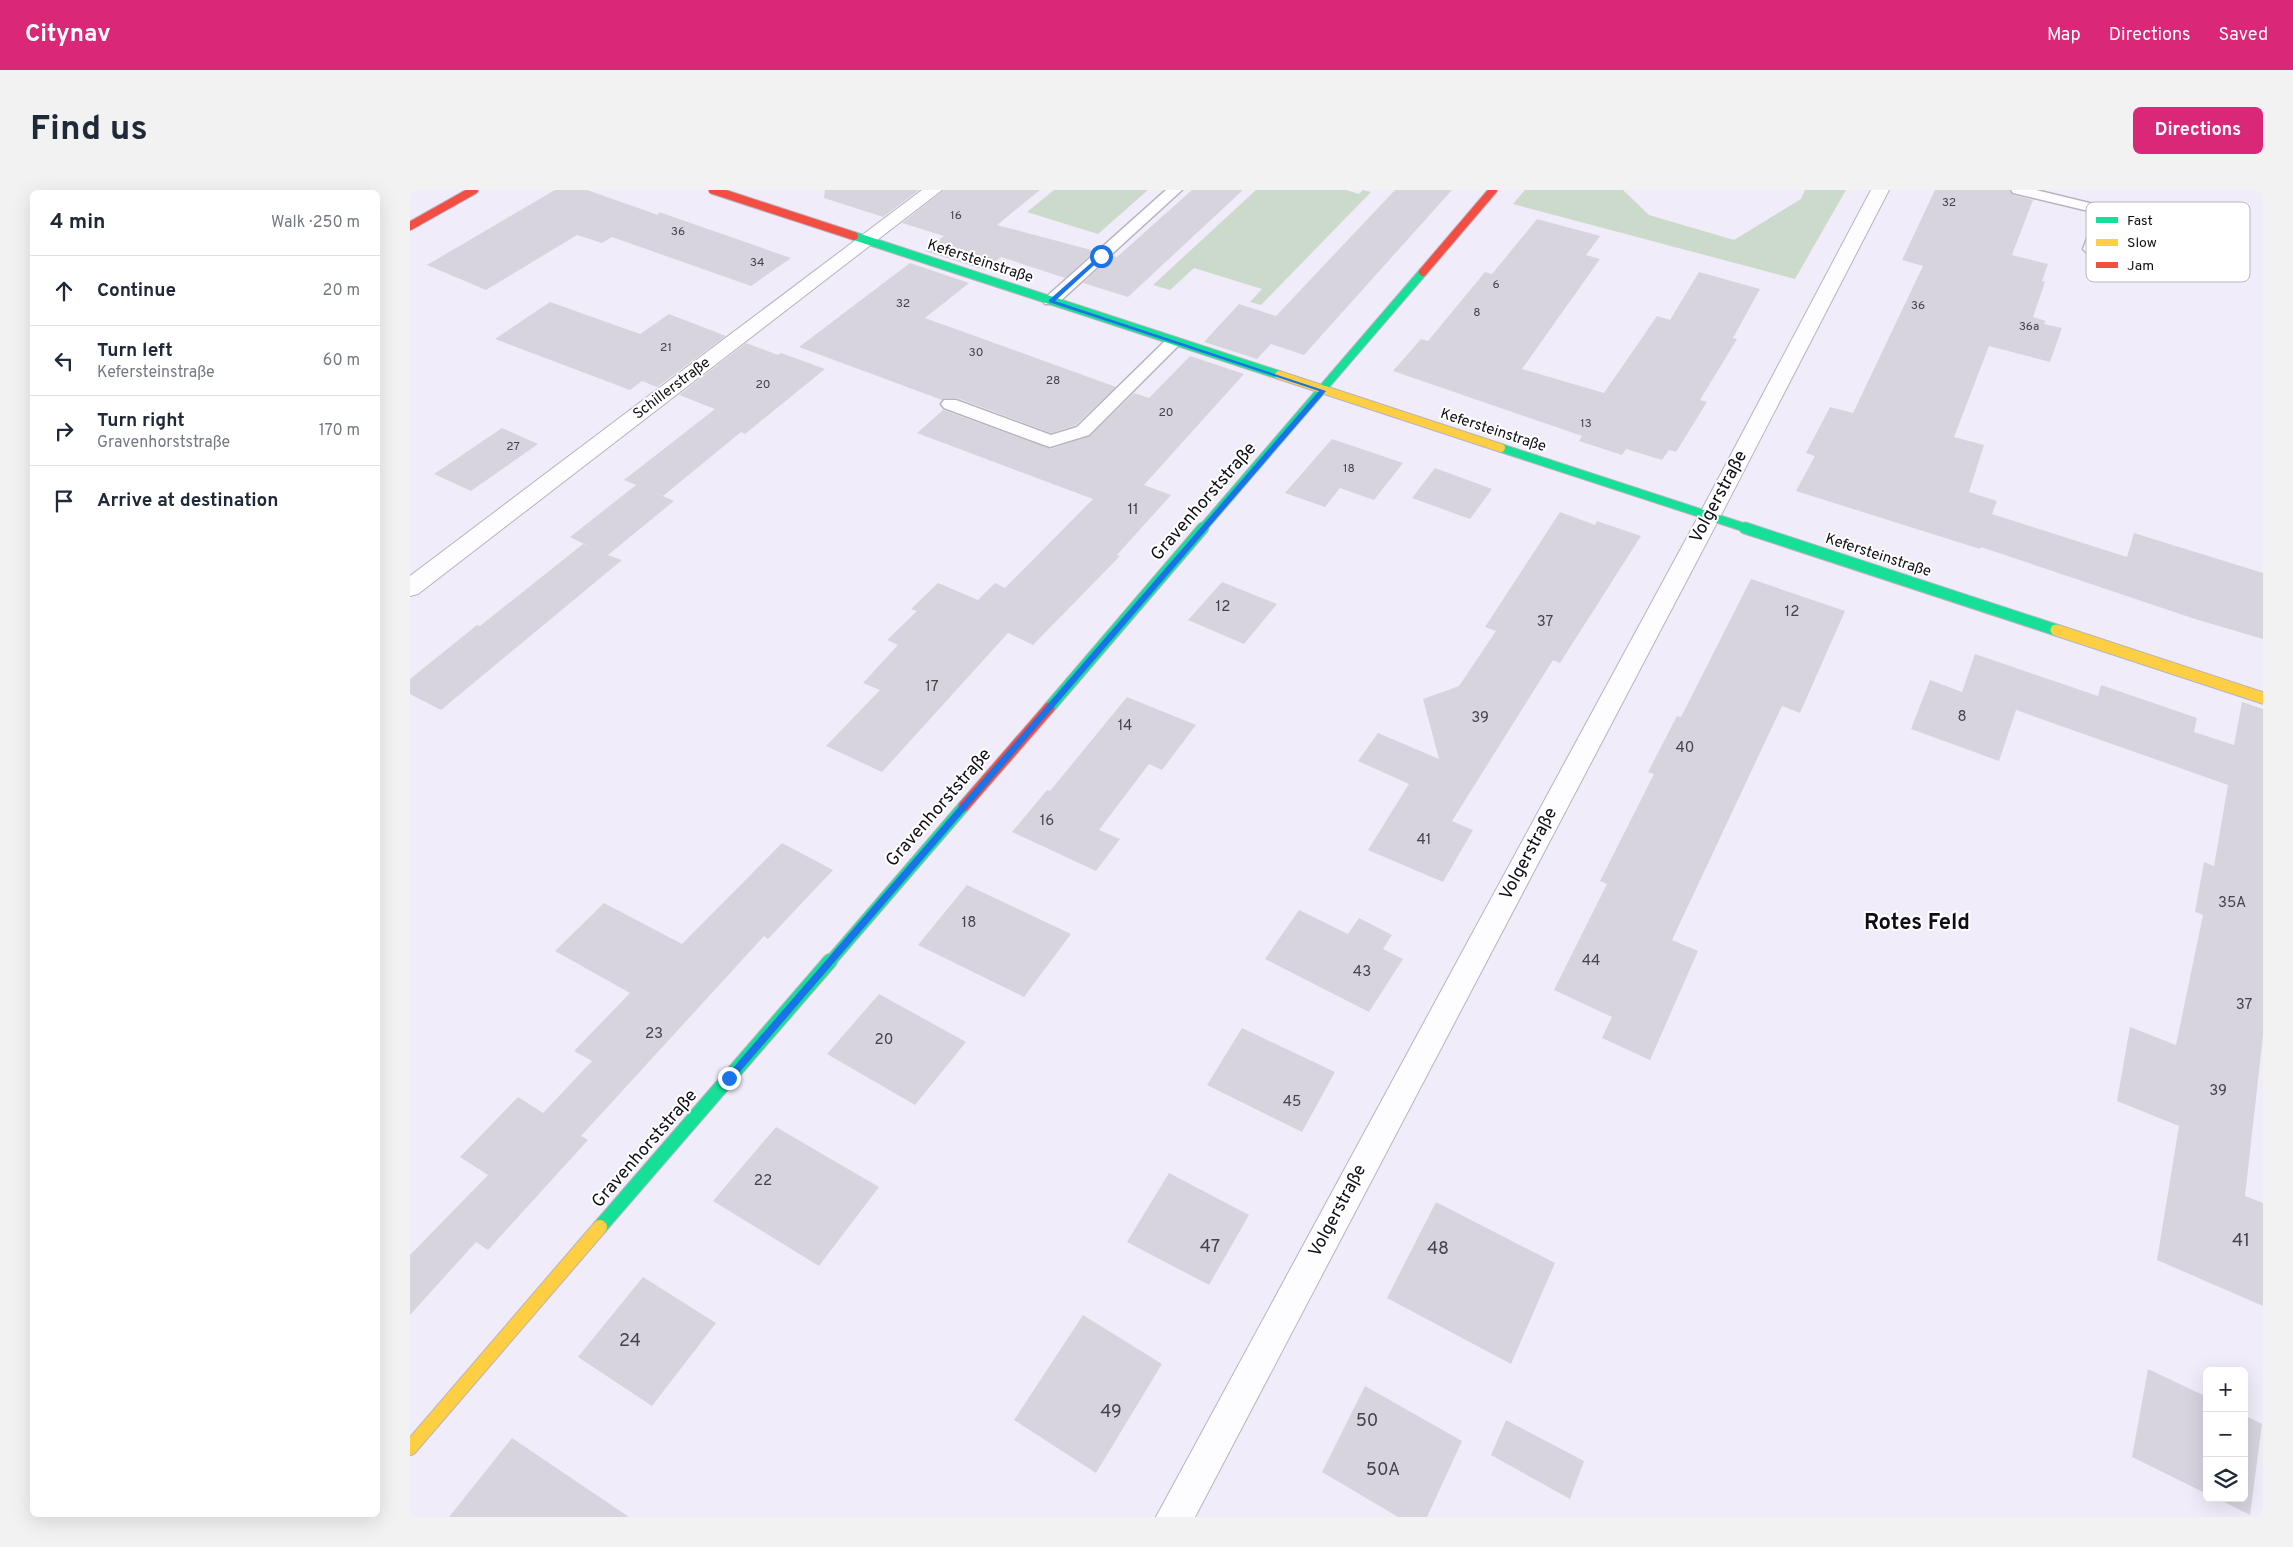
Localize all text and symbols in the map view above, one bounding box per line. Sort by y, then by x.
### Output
text: Citynav [25,20,111,50]
text: Map [2047,24,2081,47]
text: Directions [2109,24,2191,47]
text: Saved [2219,24,2268,47]
button: Directions [2133,107,2263,154]
text: Find us [30,108,148,152]
house number: 32 [1942,195,1956,211]
legend [2086,202,2250,282]
house number: 16 [950,208,962,224]
text: 4 min [50,209,106,236]
text: Walk · 250 m [271,213,360,233]
text: Fast [2127,213,2153,230]
house number: 36 [671,224,685,240]
text: Slow [2127,235,2157,252]
street label: Kefersteinstraße [925,236,1035,288]
route start [1090,245,1113,268]
house number: 34 [750,255,764,271]
text: Jam [2127,258,2154,275]
icon: ahead [50,277,78,305]
house number: 6 [1492,277,1500,293]
text: Continue [97,279,176,303]
text: 20 m [323,281,360,301]
house number: 32 [896,296,910,312]
house number: 36 [1911,298,1925,314]
house number: 8 [1473,305,1481,321]
house number: 36a [2019,319,2039,335]
text: Turn left [97,339,173,363]
house number: 21 [660,340,672,356]
house number: 30 [969,345,983,361]
icon: left [50,347,78,375]
text: 60 m [323,351,360,371]
street label: Schillerstraße [630,354,714,424]
text: Kefersteinstraße [97,363,215,383]
house number: 28 [1046,373,1060,389]
house number: 20 [755,377,771,393]
house number: 20 [1158,405,1174,421]
street label: Kefersteinstraße [1438,405,1548,457]
text: Turn right [97,409,185,433]
house number: 13 [1580,416,1592,432]
icon: right [50,417,78,445]
text: 170 m [319,421,360,441]
text: Gravenhorststraße [97,433,230,453]
street label: Gravenhorststraße [1146,438,1262,566]
house number: 27 [506,439,520,455]
street label: Volgerstraße [1685,447,1753,547]
house number: 18 [1343,461,1355,477]
icon: arrive [50,487,78,515]
text: Arrive at destination [97,489,278,513]
house number: 11 [1127,501,1139,520]
street label: Kefersteinstraße [1823,530,1933,582]
house number: 12 [1216,598,1230,617]
house number: 12 [1785,603,1799,622]
house number: 37 [1537,613,1554,632]
house number: 17 [925,678,939,697]
house number: 8 [1957,708,1967,727]
house number: 39 [1471,709,1489,728]
house number: 14 [1118,717,1132,736]
house number: 40 [1676,739,1694,758]
street label: Gravenhorststraße [881,744,997,872]
street label: Volgerstraße [1495,804,1563,904]
house number: 16 [1040,812,1054,831]
house number: 41 [1417,831,1431,850]
house number: 35A [2218,894,2246,913]
district label: Rotes Feld [1864,910,1970,937]
house number: 18 [962,914,976,933]
house number: 44 [1582,952,1600,971]
house number: 43 [1353,963,1371,982]
house number: 37 [2236,996,2253,1015]
house number: 23 [645,1025,663,1044]
house number: 20 [875,1031,893,1050]
route end [718,1067,741,1090]
house number: 39 [2209,1082,2227,1101]
street label: Gravenhorststraße [587,1085,703,1213]
house number: 45 [1283,1093,1301,1112]
street label: Volgerstraße [1304,1161,1372,1261]
house number: 22 [754,1172,772,1191]
house number: 41 [2232,1230,2250,1253]
house number: 47 [1200,1236,1220,1259]
house number: 48 [1427,1238,1449,1261]
house number: 24 [619,1330,641,1353]
map controls [2203,1367,2248,1502]
button: + [2203,1367,2248,1412]
house number: 49 [1100,1401,1122,1424]
house number: 50 [1356,1410,1378,1433]
button: − [2203,1412,2248,1457]
button: layers [2203,1457,2248,1502]
house number: 50A [1366,1459,1400,1482]

